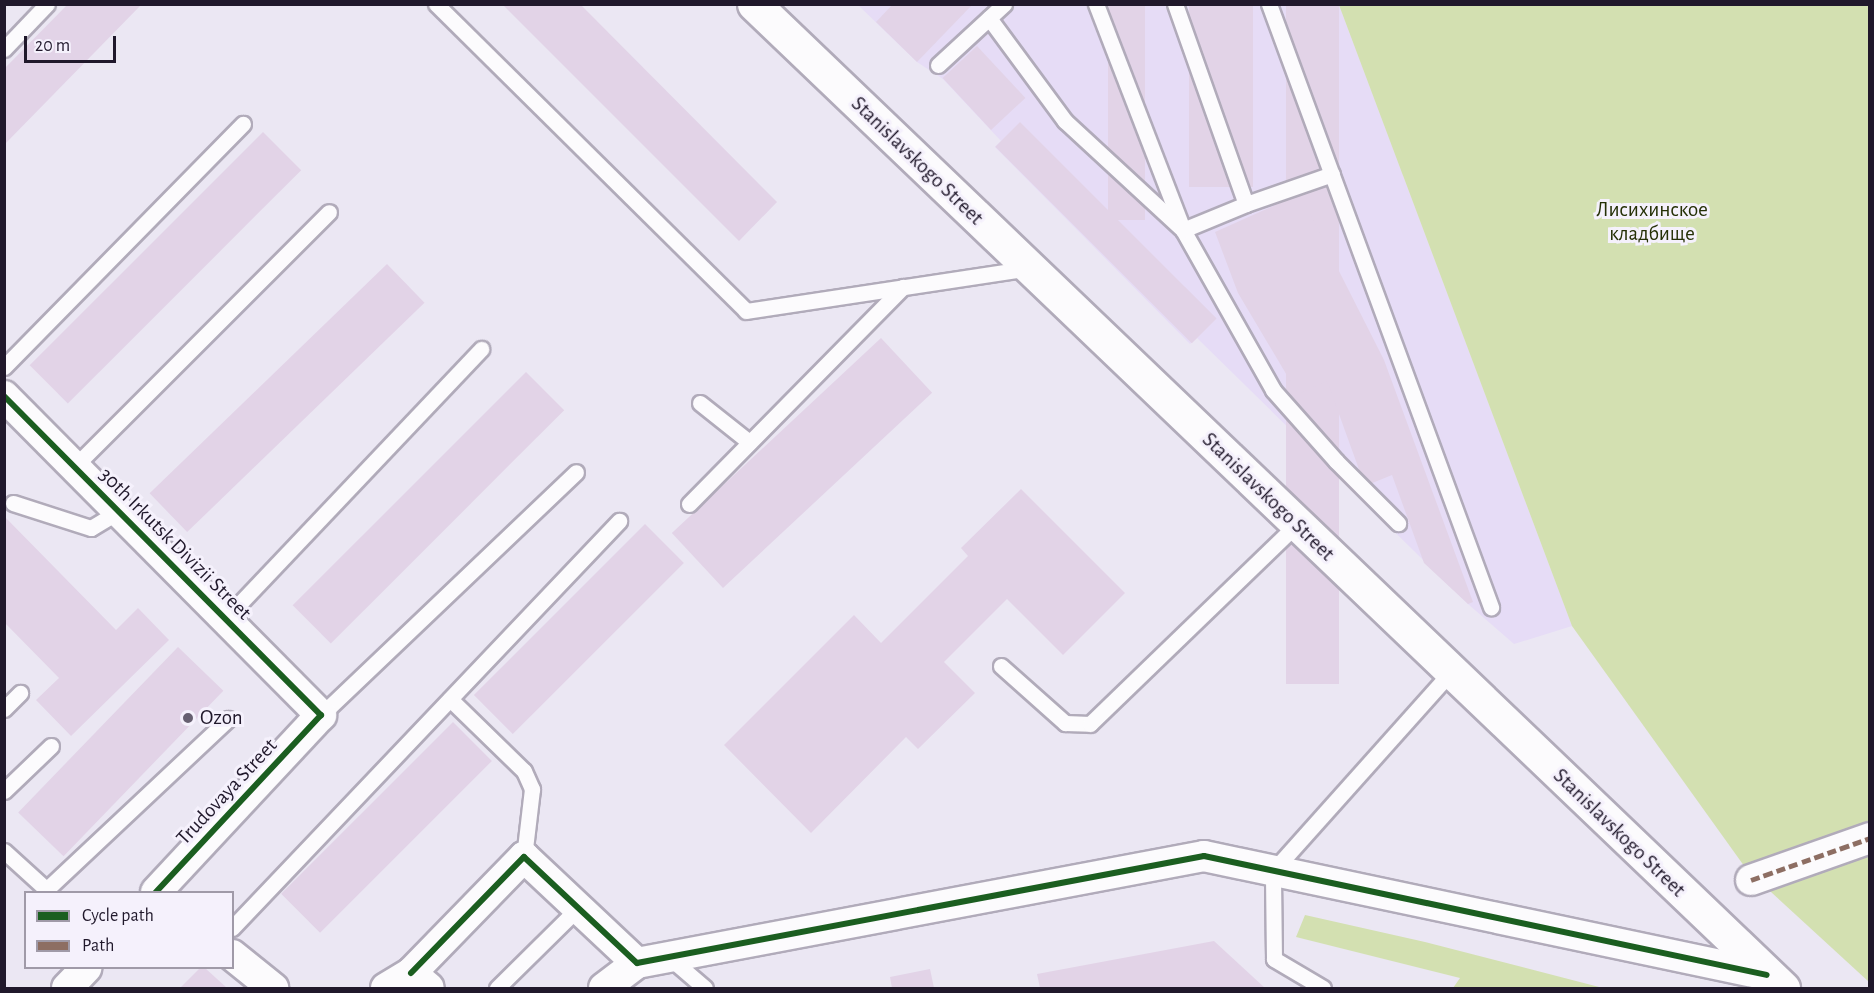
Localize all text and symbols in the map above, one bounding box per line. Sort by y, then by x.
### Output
scale bar [27,24,118,62]
text: 20 m [35,37,70,55]
street label: Stanislavskogo Street [846,91,988,231]
park label: Лисихинское кладбище [1596,197,1708,247]
street label: Stanislavskogo Street [1197,427,1339,567]
street label: 30th Irkutsk Divizii Street [94,463,256,625]
place label: Ozon [200,705,243,731]
marker: Ozon [181,711,195,725]
street label: Trudovaya Street [171,733,283,851]
street label: Stanislavskogo Street [1548,763,1690,903]
legend [24,891,234,969]
text: Cycle path [82,907,154,925]
text: Path [82,937,114,955]

